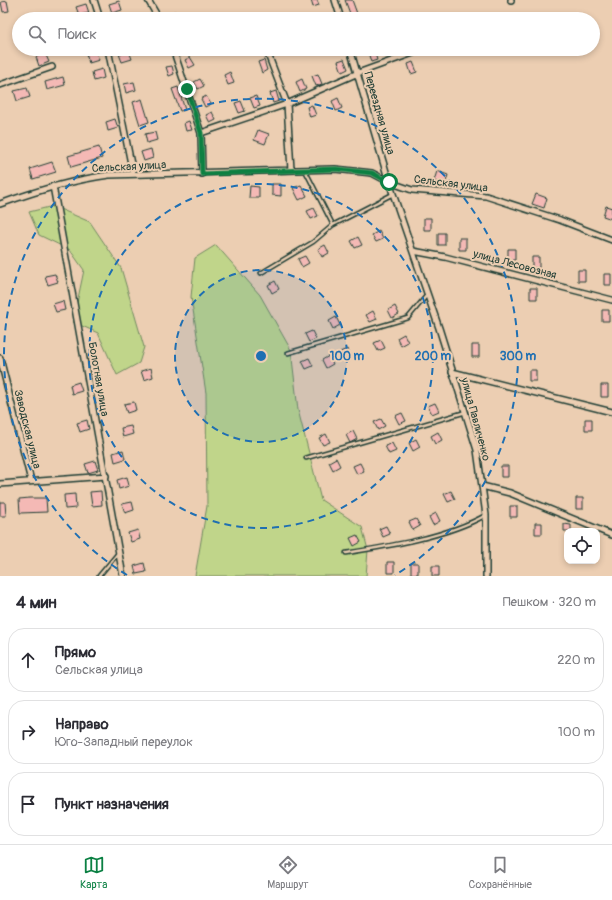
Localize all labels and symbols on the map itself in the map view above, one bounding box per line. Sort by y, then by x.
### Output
street label: Переездная улица [361,70,398,156]
route end [178,80,196,98]
street label: Сельская улица [92,158,167,175]
route start [380,173,398,191]
street label: Сельская улица [413,173,489,194]
street label: улица Лесовозная [471,247,558,282]
street label: Болотная улица [86,341,111,417]
centre of rings [254,349,268,363]
text: 100 m [330,349,365,364]
text: 200 m [415,349,452,364]
text: 300 m [500,349,537,364]
street label: улица Павличенко [458,375,493,462]
street label: Заводская улица [11,388,44,470]

